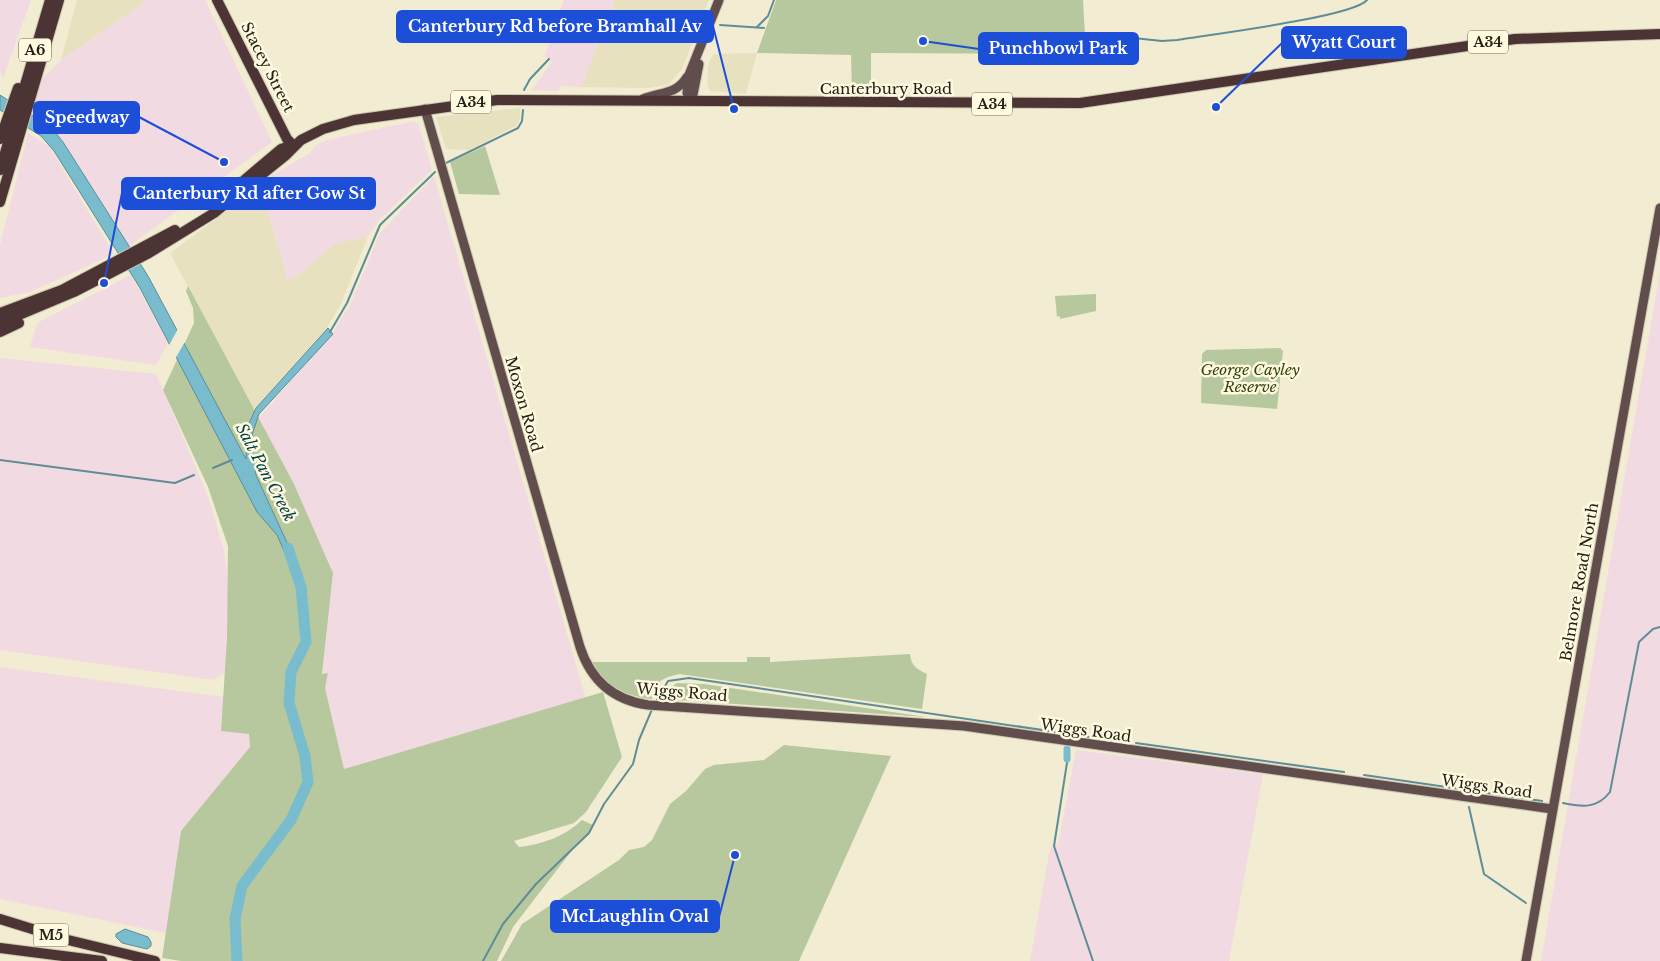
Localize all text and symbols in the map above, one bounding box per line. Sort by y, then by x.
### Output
callout: Canterbury Rd before Bramhall Av [397,11,713,42]
text: Canterbury Rd before Bramhall Av [408,16,702,36]
street label: Stacey Street [237,19,299,116]
callout: Wyatt Court [1282,27,1406,58]
road number: A34 [1468,31,1508,54]
text: Wyatt Court [1291,32,1397,52]
callout: Punchbowl Park [979,33,1138,64]
road number: A6 [19,38,51,62]
text: Punchbowl Park [988,38,1128,58]
street label: Canterbury Road [820,79,952,98]
road number: A34 [451,90,491,114]
road number: A34 [972,92,1012,116]
callout: Speedway [34,102,139,133]
text: Speedway [45,107,130,127]
callout: Canterbury Rd after Gow St [122,178,375,209]
text: Canterbury Rd after Gow St [133,183,366,203]
street label: Moxon Road [501,354,547,454]
park label: George Cayley Reserve [1200,360,1300,396]
water label: Salt Pan Creek [232,419,300,525]
street label: Belmore Road North [1556,501,1602,663]
street label: Wiggs Road [635,678,728,705]
street label: Wiggs Road [1038,714,1133,746]
street label: Wiggs Road [1439,770,1534,802]
callout: McLaughlin Oval [551,901,719,932]
text: McLaughlin Oval [561,906,709,926]
road number: M5 [34,924,68,946]

